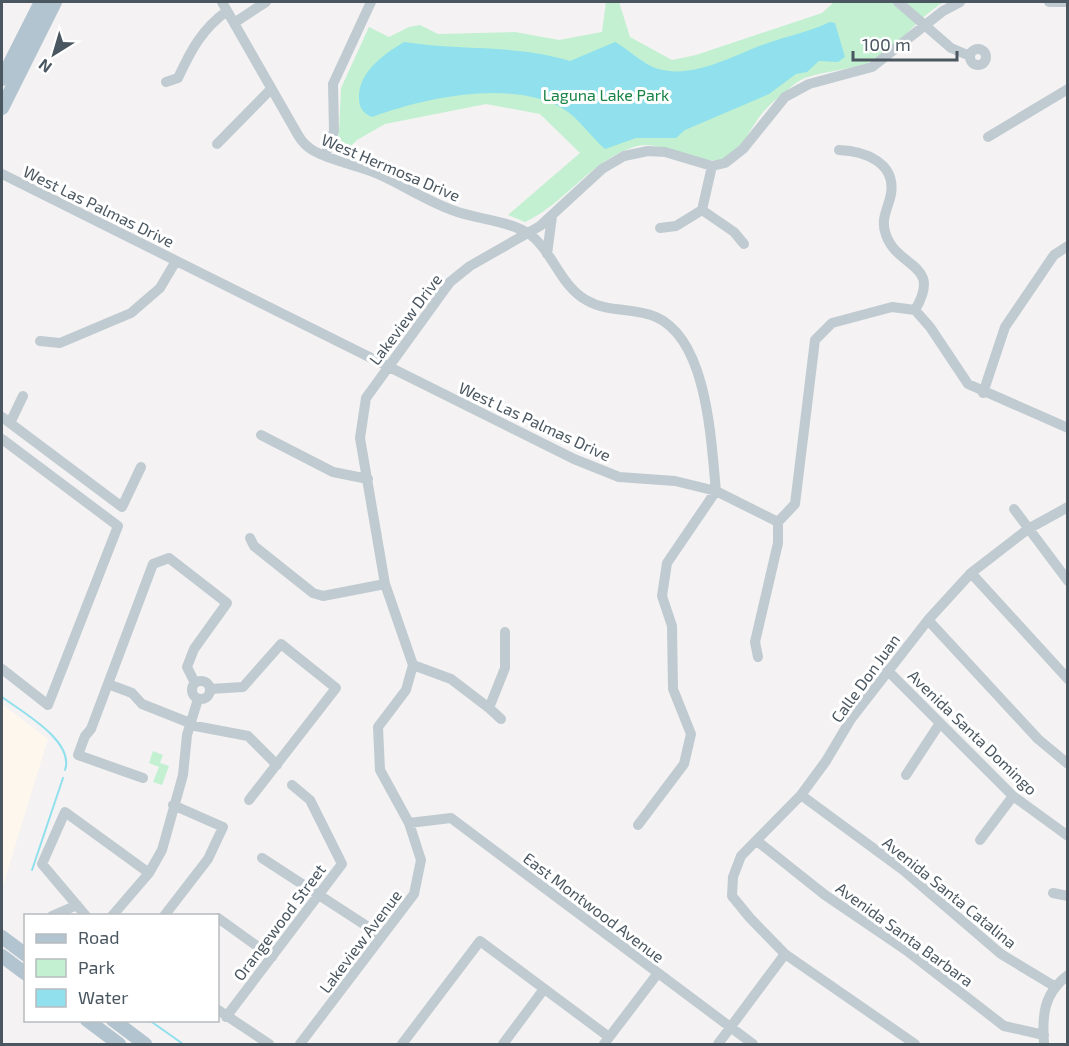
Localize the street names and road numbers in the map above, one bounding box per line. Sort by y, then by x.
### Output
street label: West Hermosa Drive [319,129,463,205]
street label: West Las Palmas Drive [21,161,177,251]
street label: Lakeview Drive [365,270,445,368]
street label: West Las Palmas Drive [456,377,614,465]
street label: Calle Don Juan [827,630,903,726]
street label: Avenida Santa Domingo [905,665,1041,799]
street label: Avenida Santa Catalina [879,832,1021,952]
street label: East Montwood Avenue [520,848,668,966]
street label: Orangewood Street [229,860,329,984]
street label: Avenida Santa Barbara [833,878,977,990]
street label: Lakeview Avenue [315,886,405,996]

